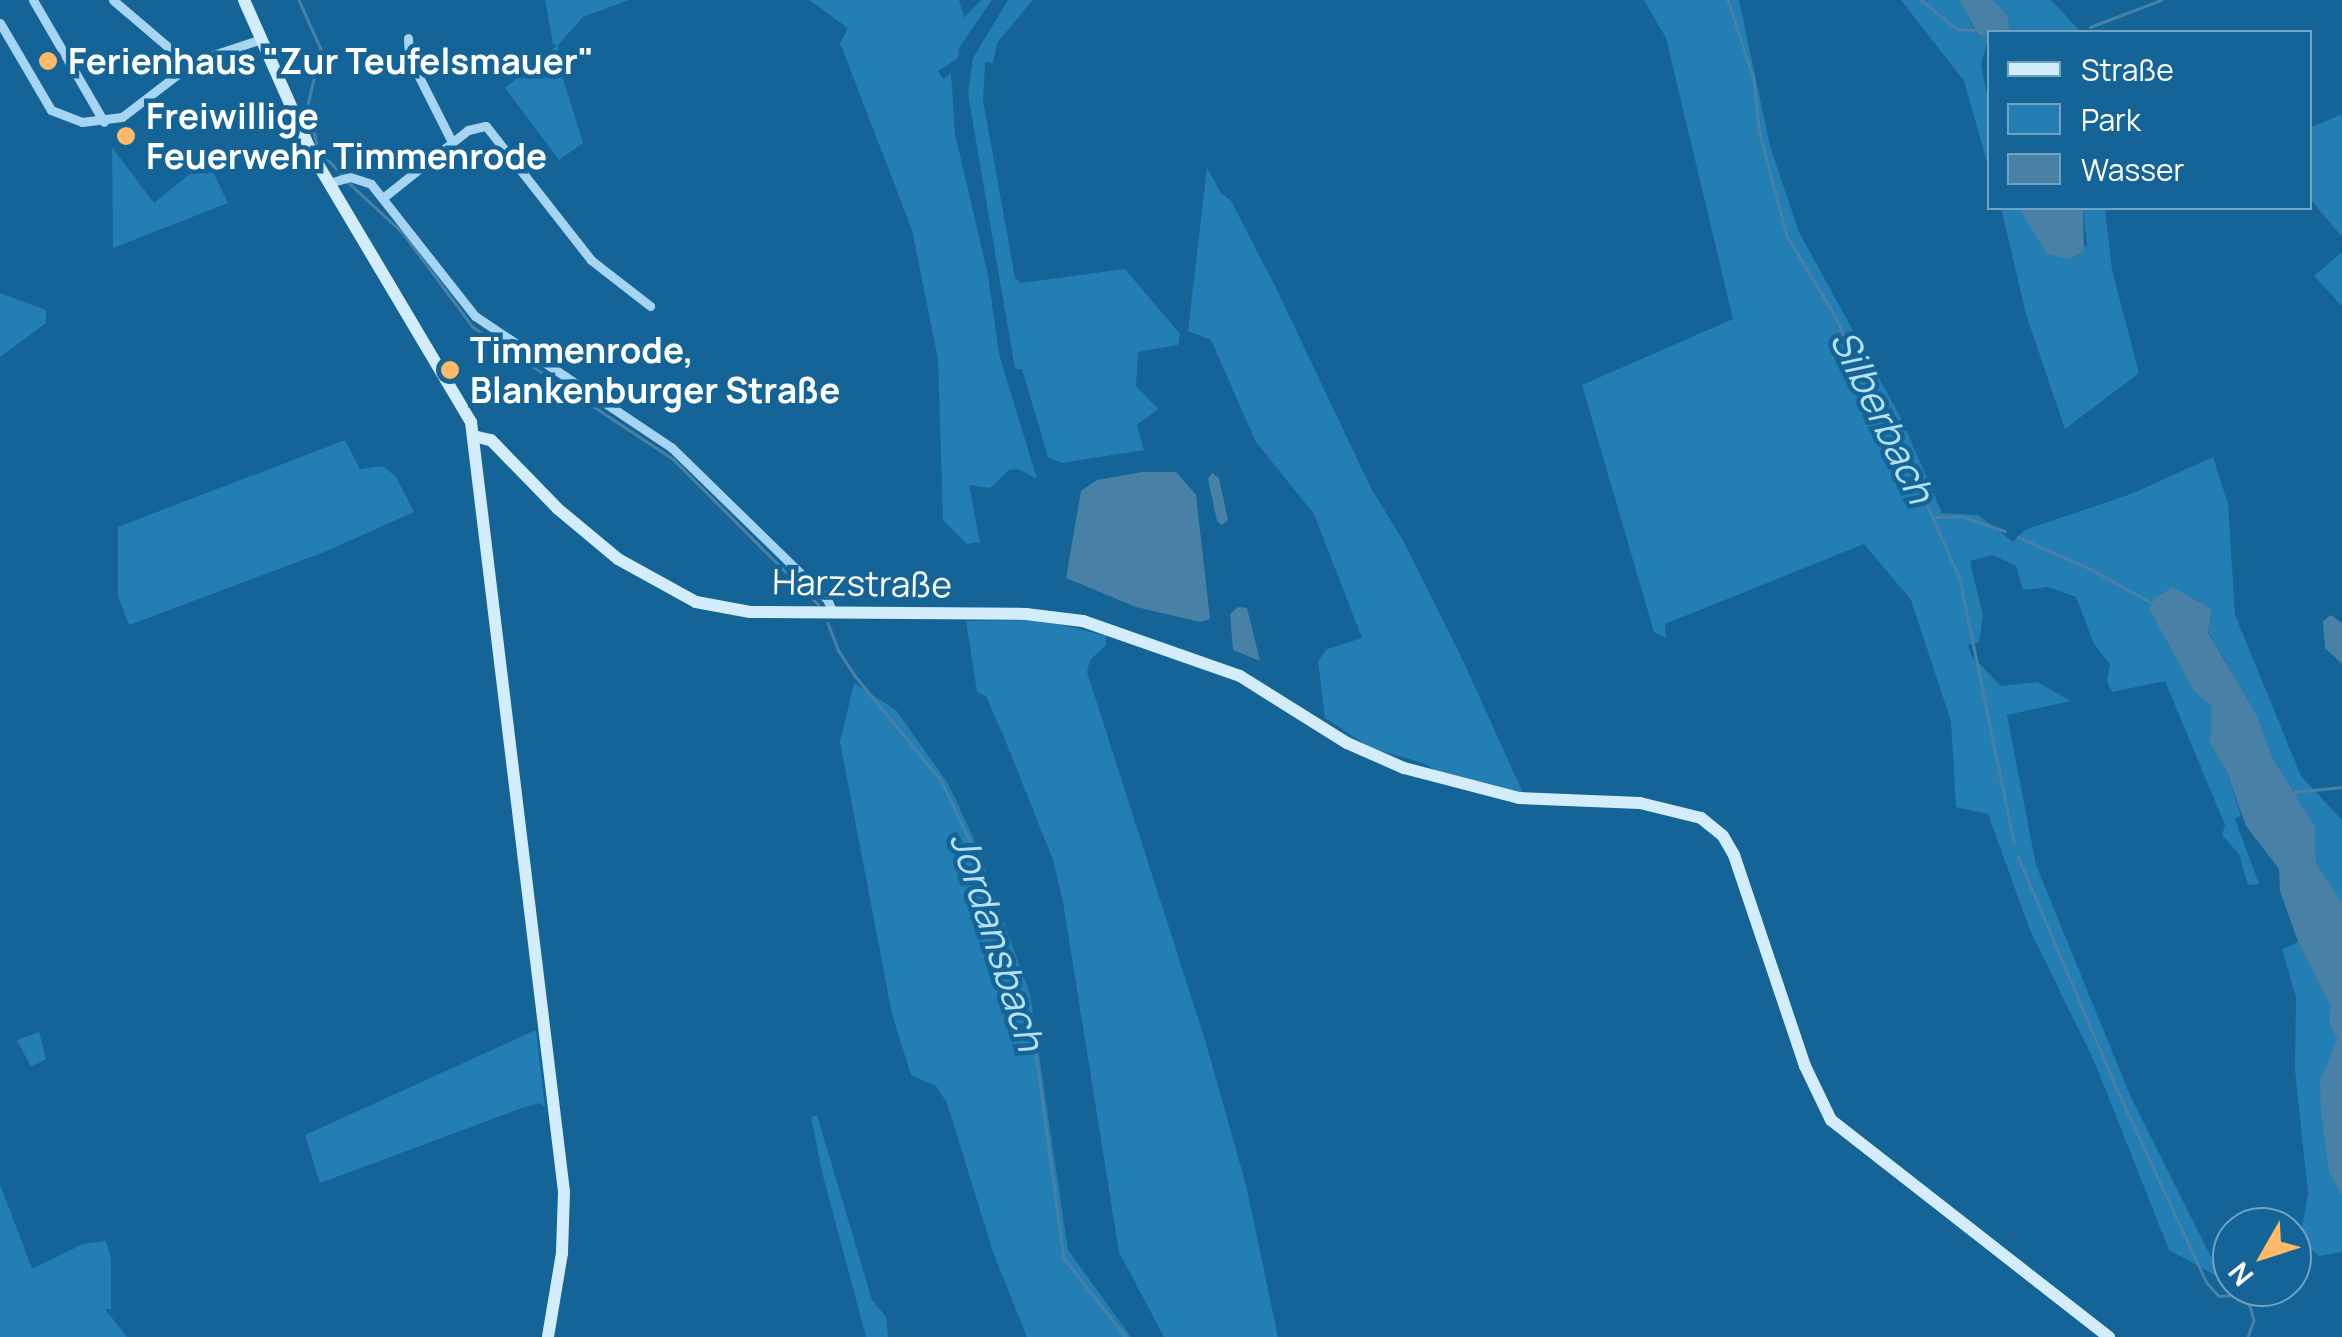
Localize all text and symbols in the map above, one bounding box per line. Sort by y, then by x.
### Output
legend [1987,30,2312,210]
place label: Ferienhaus "Zur Teufelsmauer" [68,40,594,82]
text: Straße [2081,49,2174,90]
marker: Ferienhaus "Zur Teufelsmauer" [37,50,59,72]
place label: Freiwillige Feuerwehr Timmenrode [146,95,547,177]
text: Park [2081,99,2141,140]
marker: Freiwillige Feuerwehr Timmenrode [115,125,137,147]
text: Wasser [2081,149,2184,190]
water label: Silberbach [1822,322,1944,510]
place label: Timmenrode, Blankenburger Straße [470,329,840,411]
marker: Timmenrode, Blankenburger Straße [439,359,461,381]
street label: Harzstraße [772,560,952,606]
water label: Jordansbach [941,826,1055,1056]
north arrow [2212,1207,2312,1307]
text: N [2219,1255,2261,1294]

